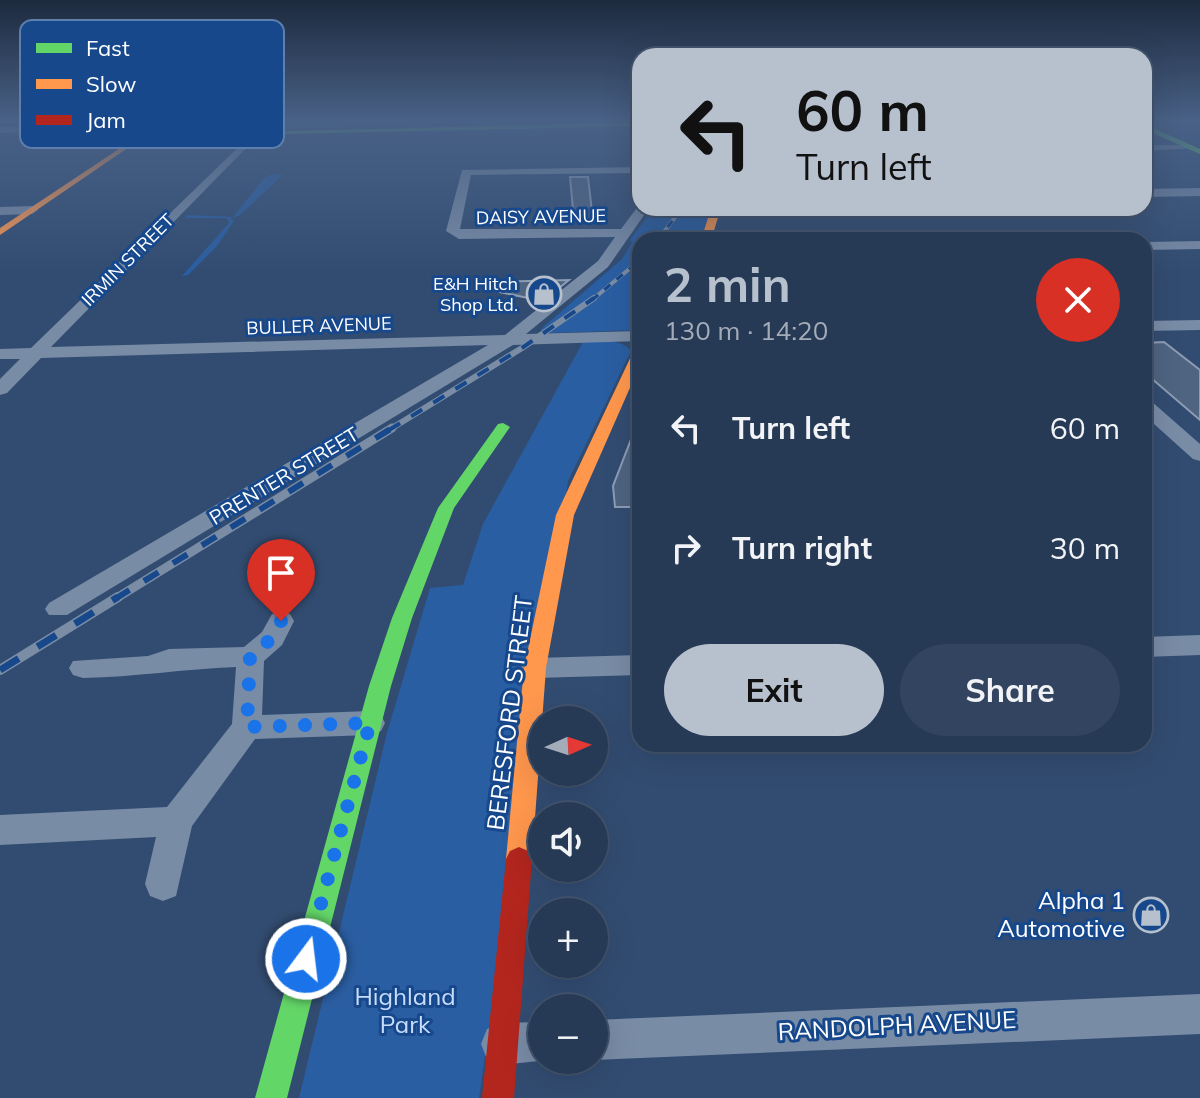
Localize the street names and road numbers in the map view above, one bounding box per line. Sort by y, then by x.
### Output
street label: DAISY AVENUE [476,204,606,229]
street label: IRMIN STREET [77,208,179,311]
street label: BULLER AVENUE [246,311,392,340]
street label: PRENTER STREET [204,421,363,530]
street label: BERESFORD STREET [480,593,538,832]
street label: RANDOLPH AVENUE [777,1004,1017,1046]

